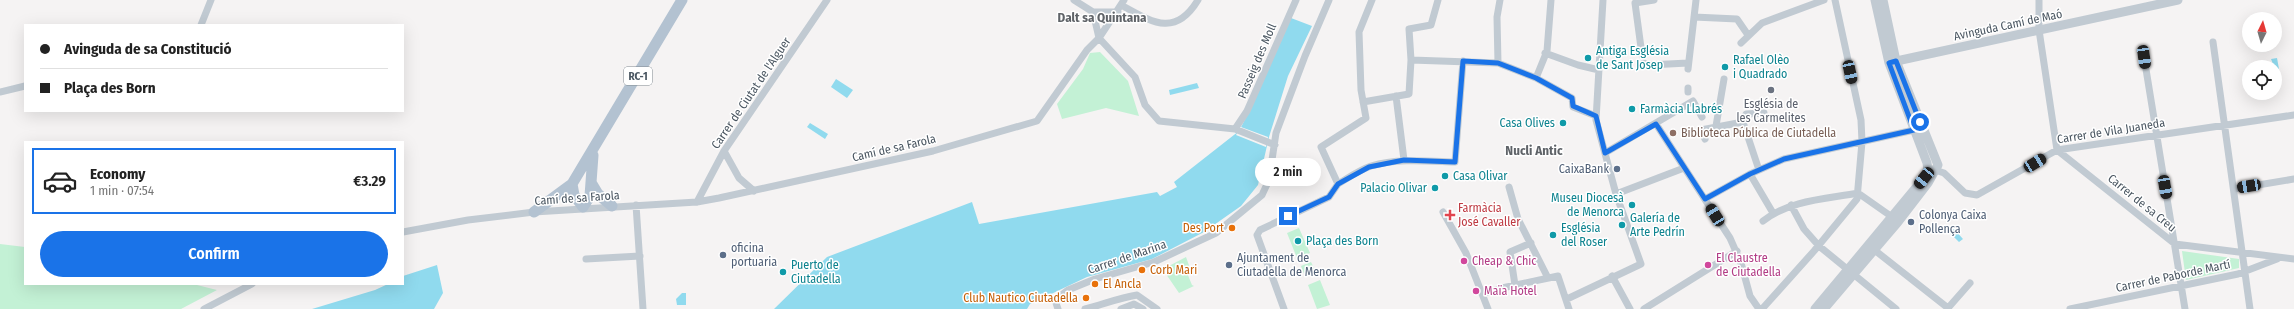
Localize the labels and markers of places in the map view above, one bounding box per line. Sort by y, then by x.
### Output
place label: Antiga Església de Sant Josep [1596,44,1669,72]
marker: Antiga Església de Sant Josep [1583,53,1593,63]
place label: Rafael Olèo i Quadrado [1733,53,1789,81]
marker: Rafael Olèo i Quadrado [1720,62,1730,72]
marker: Església de les Carmelites [1766,85,1776,95]
place label: Església de les Carmelites [1736,97,1806,125]
place label: Farmàcia Llabrés [1640,102,1722,116]
marker: Farmàcia Llabrés [1627,104,1637,114]
place label: Casa Olives [1499,116,1555,130]
marker: Casa Olives [1558,118,1568,128]
place label: Biblioteca Pública de Ciutadella [1681,126,1836,140]
marker: Biblioteca Pública de Ciutadella [1668,128,1678,138]
place label: CaixaBank [1559,162,1609,176]
marker: CaixaBank [1612,164,1622,174]
place label: Casa Olivar [1453,169,1508,183]
marker: Casa Olivar [1440,171,1450,181]
place label: Palacio Olivar [1360,181,1428,195]
marker: Palacio Olivar [1430,183,1440,193]
place label: Museu Diocesà de Menorca [1551,191,1624,219]
marker: Museu Diocesà de Menorca [1627,200,1637,210]
place label: Farmàcia José Cavaller [1458,201,1521,229]
place label: Colonya Caixa Pollença [1919,208,1987,236]
marker: Farmàcia José Cavaller [1445,210,1455,220]
place label: Galería de Arte Pedrín [1630,211,1685,239]
marker: Colonya Caixa Pollença [1906,217,1916,227]
marker: Galería de Arte Pedrín [1617,220,1627,230]
place label: Des Port [1183,221,1224,235]
place label: Església del Roser [1561,221,1608,249]
marker: Des Port [1227,223,1237,233]
marker: Església del Roser [1548,230,1558,240]
place label: Plaça des Born [1306,234,1379,248]
marker: Plaça des Born [1293,236,1303,246]
place label: oficina portuaria [731,241,777,269]
marker: oficina portuaria [718,250,728,260]
place label: Ajuntament de Ciutadella de Menorca [1237,251,1347,279]
place label: El Claustre de Ciutadella [1716,251,1781,279]
place label: Cheap & Chic [1472,254,1536,268]
marker: Cheap & Chic [1459,256,1469,266]
place label: Puerto de Ciutadella [791,258,841,286]
marker: Ajuntament de Ciutadella de Menorca [1224,260,1234,270]
marker: El Claustre de Ciutadella [1703,260,1713,270]
place label: Corb Mari [1150,263,1197,277]
marker: Corb Mari [1137,265,1147,275]
marker: Puerto de Ciutadella [778,267,788,277]
place label: El Ancla [1103,277,1141,291]
marker: El Ancla [1090,279,1100,289]
place label: Maïa Hotel [1484,284,1537,298]
marker: Maïa Hotel [1471,286,1481,296]
place label: Club Nautico Ciutadella [963,291,1078,305]
marker: Club Nautico Ciutadella [1081,293,1091,303]

